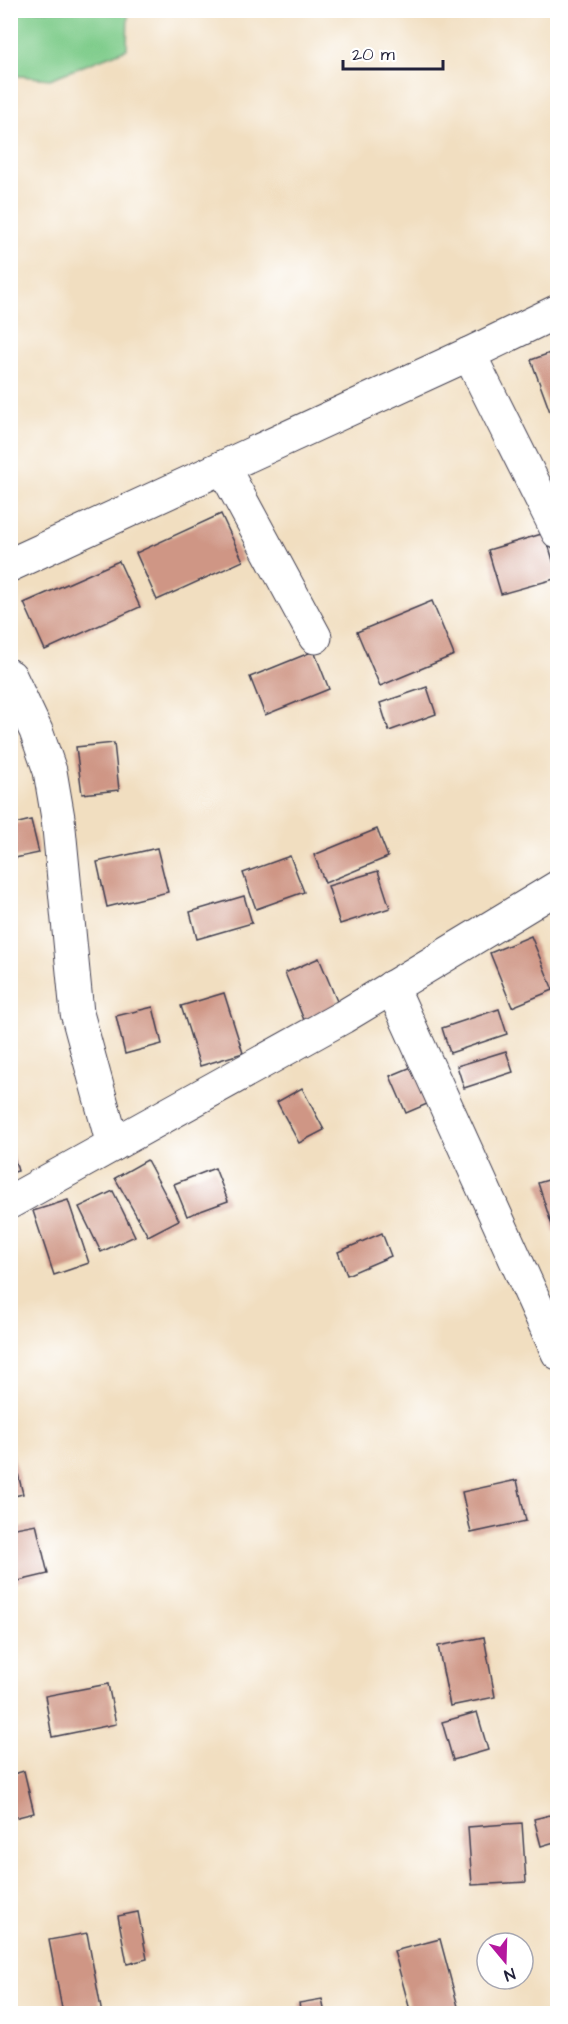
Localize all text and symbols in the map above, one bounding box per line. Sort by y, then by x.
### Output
scale bar [343,33,444,71]
text: 20 m [352,42,395,67]
north arrow [475,1931,535,1991]
text: N [501,1962,518,1986]

